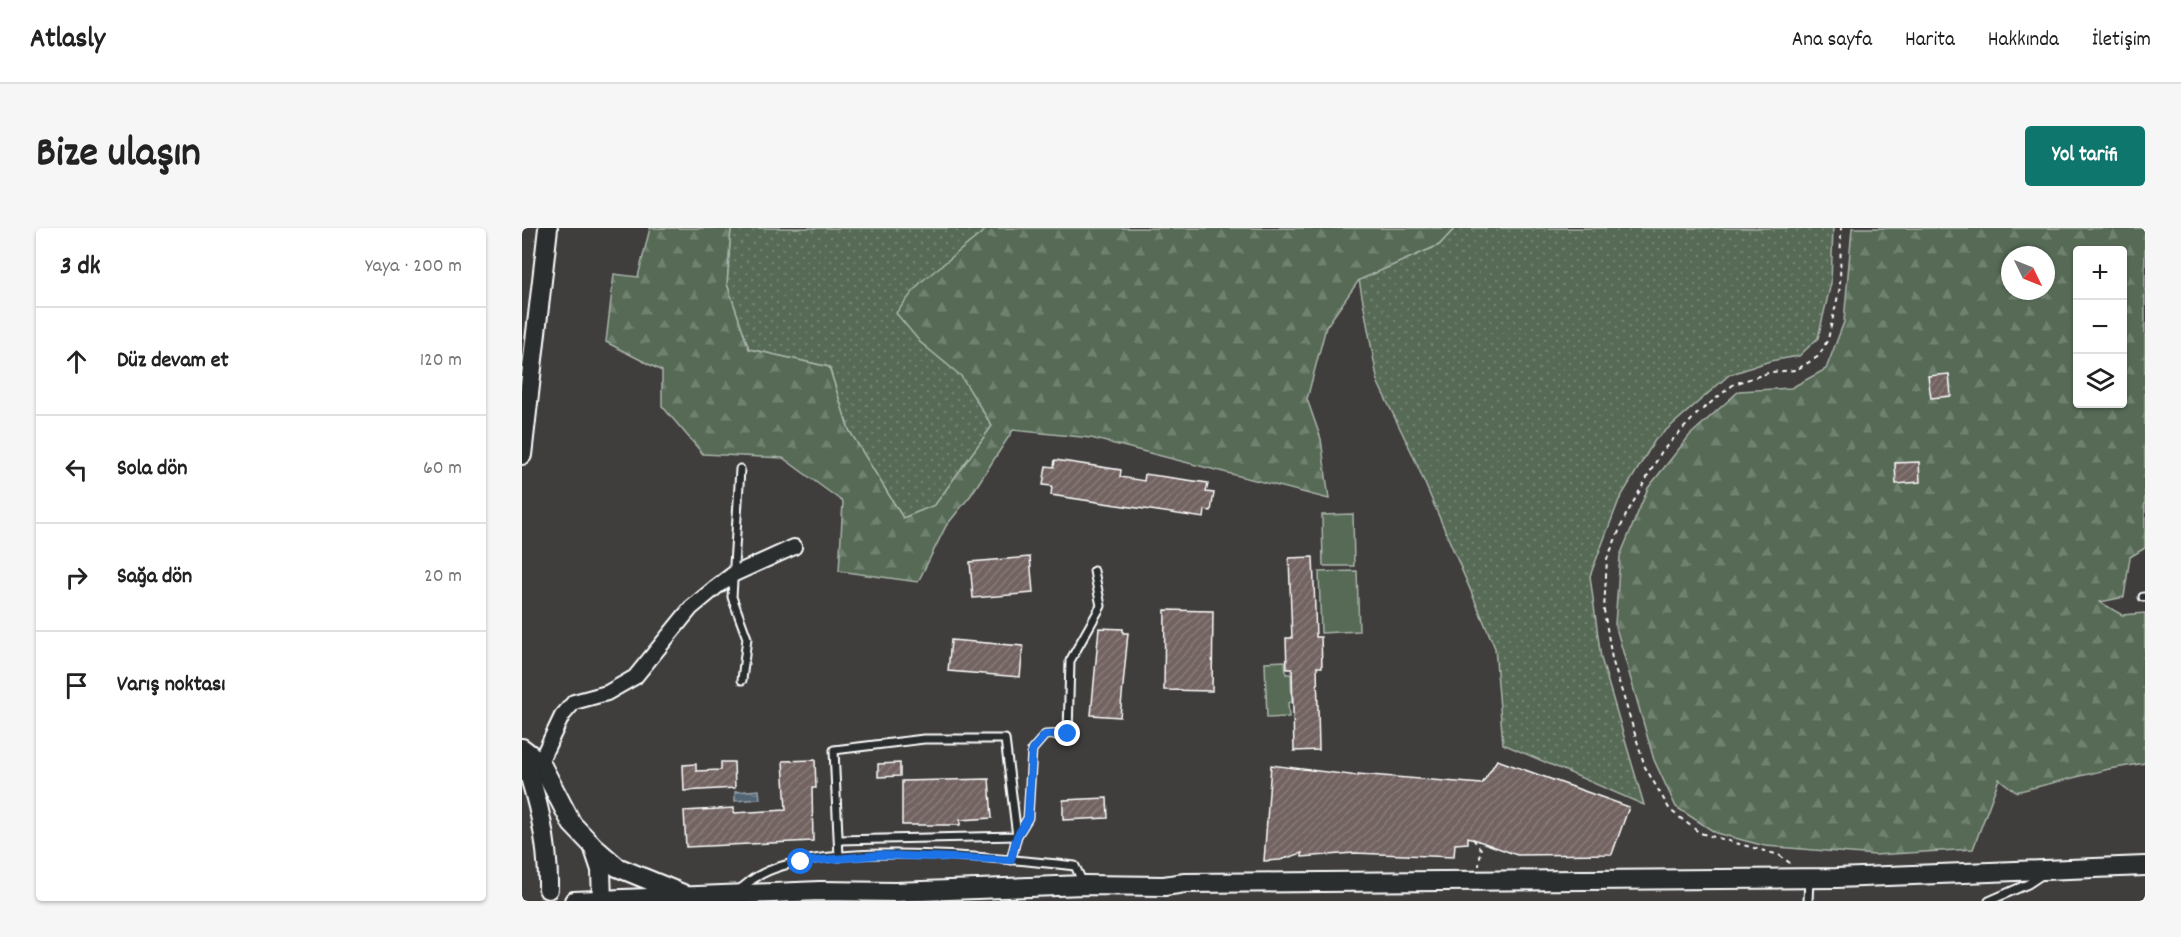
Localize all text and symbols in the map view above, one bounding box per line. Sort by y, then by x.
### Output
text: Atlasly [30,21,105,61]
text: Ana sayfa [1792,26,1872,56]
text: Harita [1905,26,1955,56]
text: Hakkında [1988,26,2059,56]
text: İletişim [2092,26,2151,56]
text: Bize ulaşın [36,126,201,186]
button: Yol tarifi [2025,126,2145,186]
north arrow [2001,246,2055,300]
map controls [2073,246,2127,408]
button: + [2073,246,2127,300]
text: 3 dk [60,249,100,286]
text: Yaya · 200 m [365,253,462,281]
button: − [2073,300,2127,354]
icon: ahead [60,345,93,378]
text: Düz devam et [117,346,229,377]
text: 120 m [420,347,462,375]
button: layers [2073,354,2127,408]
icon: left [60,453,93,486]
text: Sola dön [117,454,187,485]
text: 60 m [423,455,462,483]
icon: right [60,561,93,594]
text: Sağa dön [117,562,192,593]
text: 20 m [424,563,462,591]
icon: arrive [60,669,93,702]
text: Varış noktası [117,670,225,701]
route end [1054,720,1080,746]
route start [787,848,813,874]

